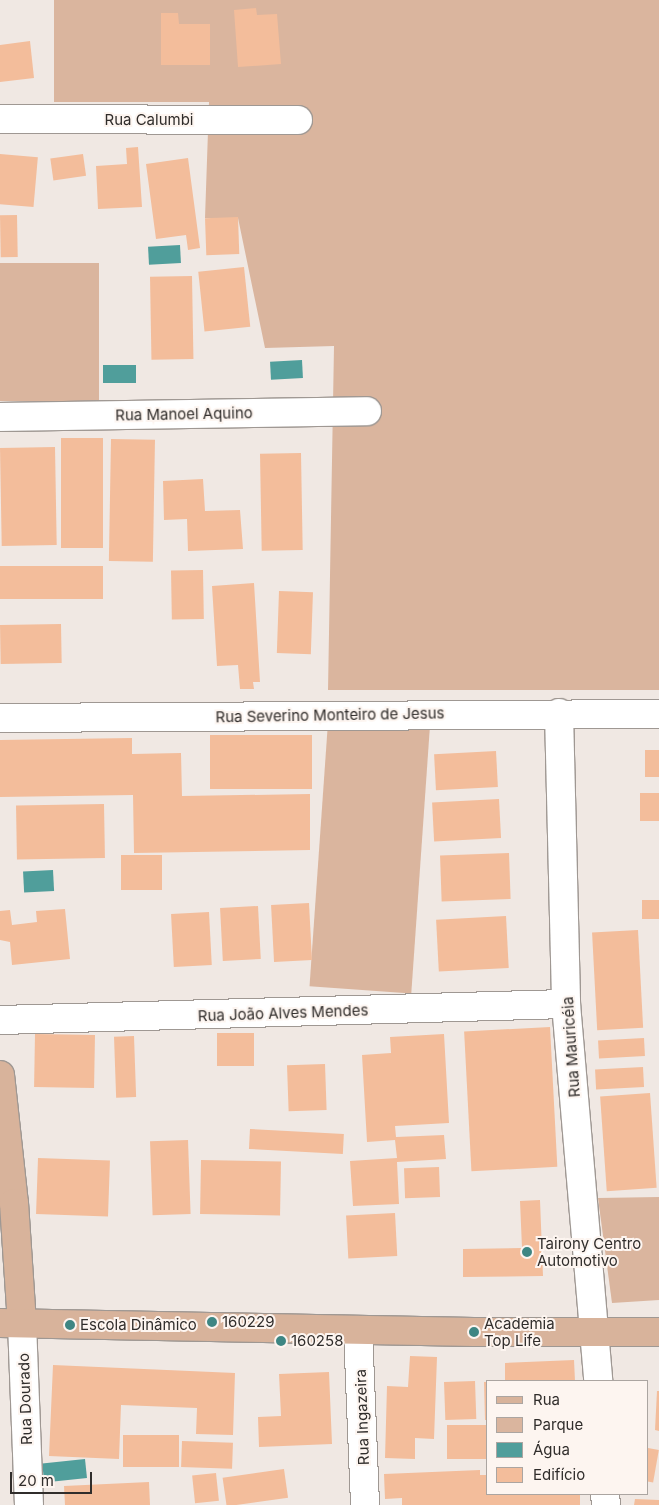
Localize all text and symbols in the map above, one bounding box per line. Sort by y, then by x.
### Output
street label: Rua Calumbi [104,111,194,129]
street label: Rua Manoel Aquino [115,404,253,424]
street label: Rua Severino Monteiro de Jesus [215,704,445,726]
street label: Rua Mauricéia [559,996,583,1098]
street label: Rua João Alves Mendes [197,1001,369,1025]
place label: Tairony Centro Automotivo [537,1234,641,1269]
marker: Tairony Centro Automotivo [521,1246,533,1258]
place label: 160229 [222,1313,274,1331]
place label: Academia Top Life [484,1314,555,1349]
place label: Escola Dinâmico [80,1316,197,1334]
marker: 160229 [206,1316,218,1328]
marker: Escola Dinâmico [64,1319,76,1331]
marker: Academia Top Life [468,1326,480,1338]
place label: 160258 [291,1332,343,1350]
marker: 160258 [275,1335,287,1347]
street label: Rua Dourado [14,1353,36,1445]
street label: Rua Ingazeira [351,1369,373,1465]
legend [487,1380,649,1495]
text: Rua [533,1390,560,1409]
text: Parque [533,1415,583,1434]
text: Água [533,1440,570,1459]
scale bar [12,1462,95,1494]
text: Edifício [533,1465,585,1484]
text: 20 m [18,1471,54,1490]

